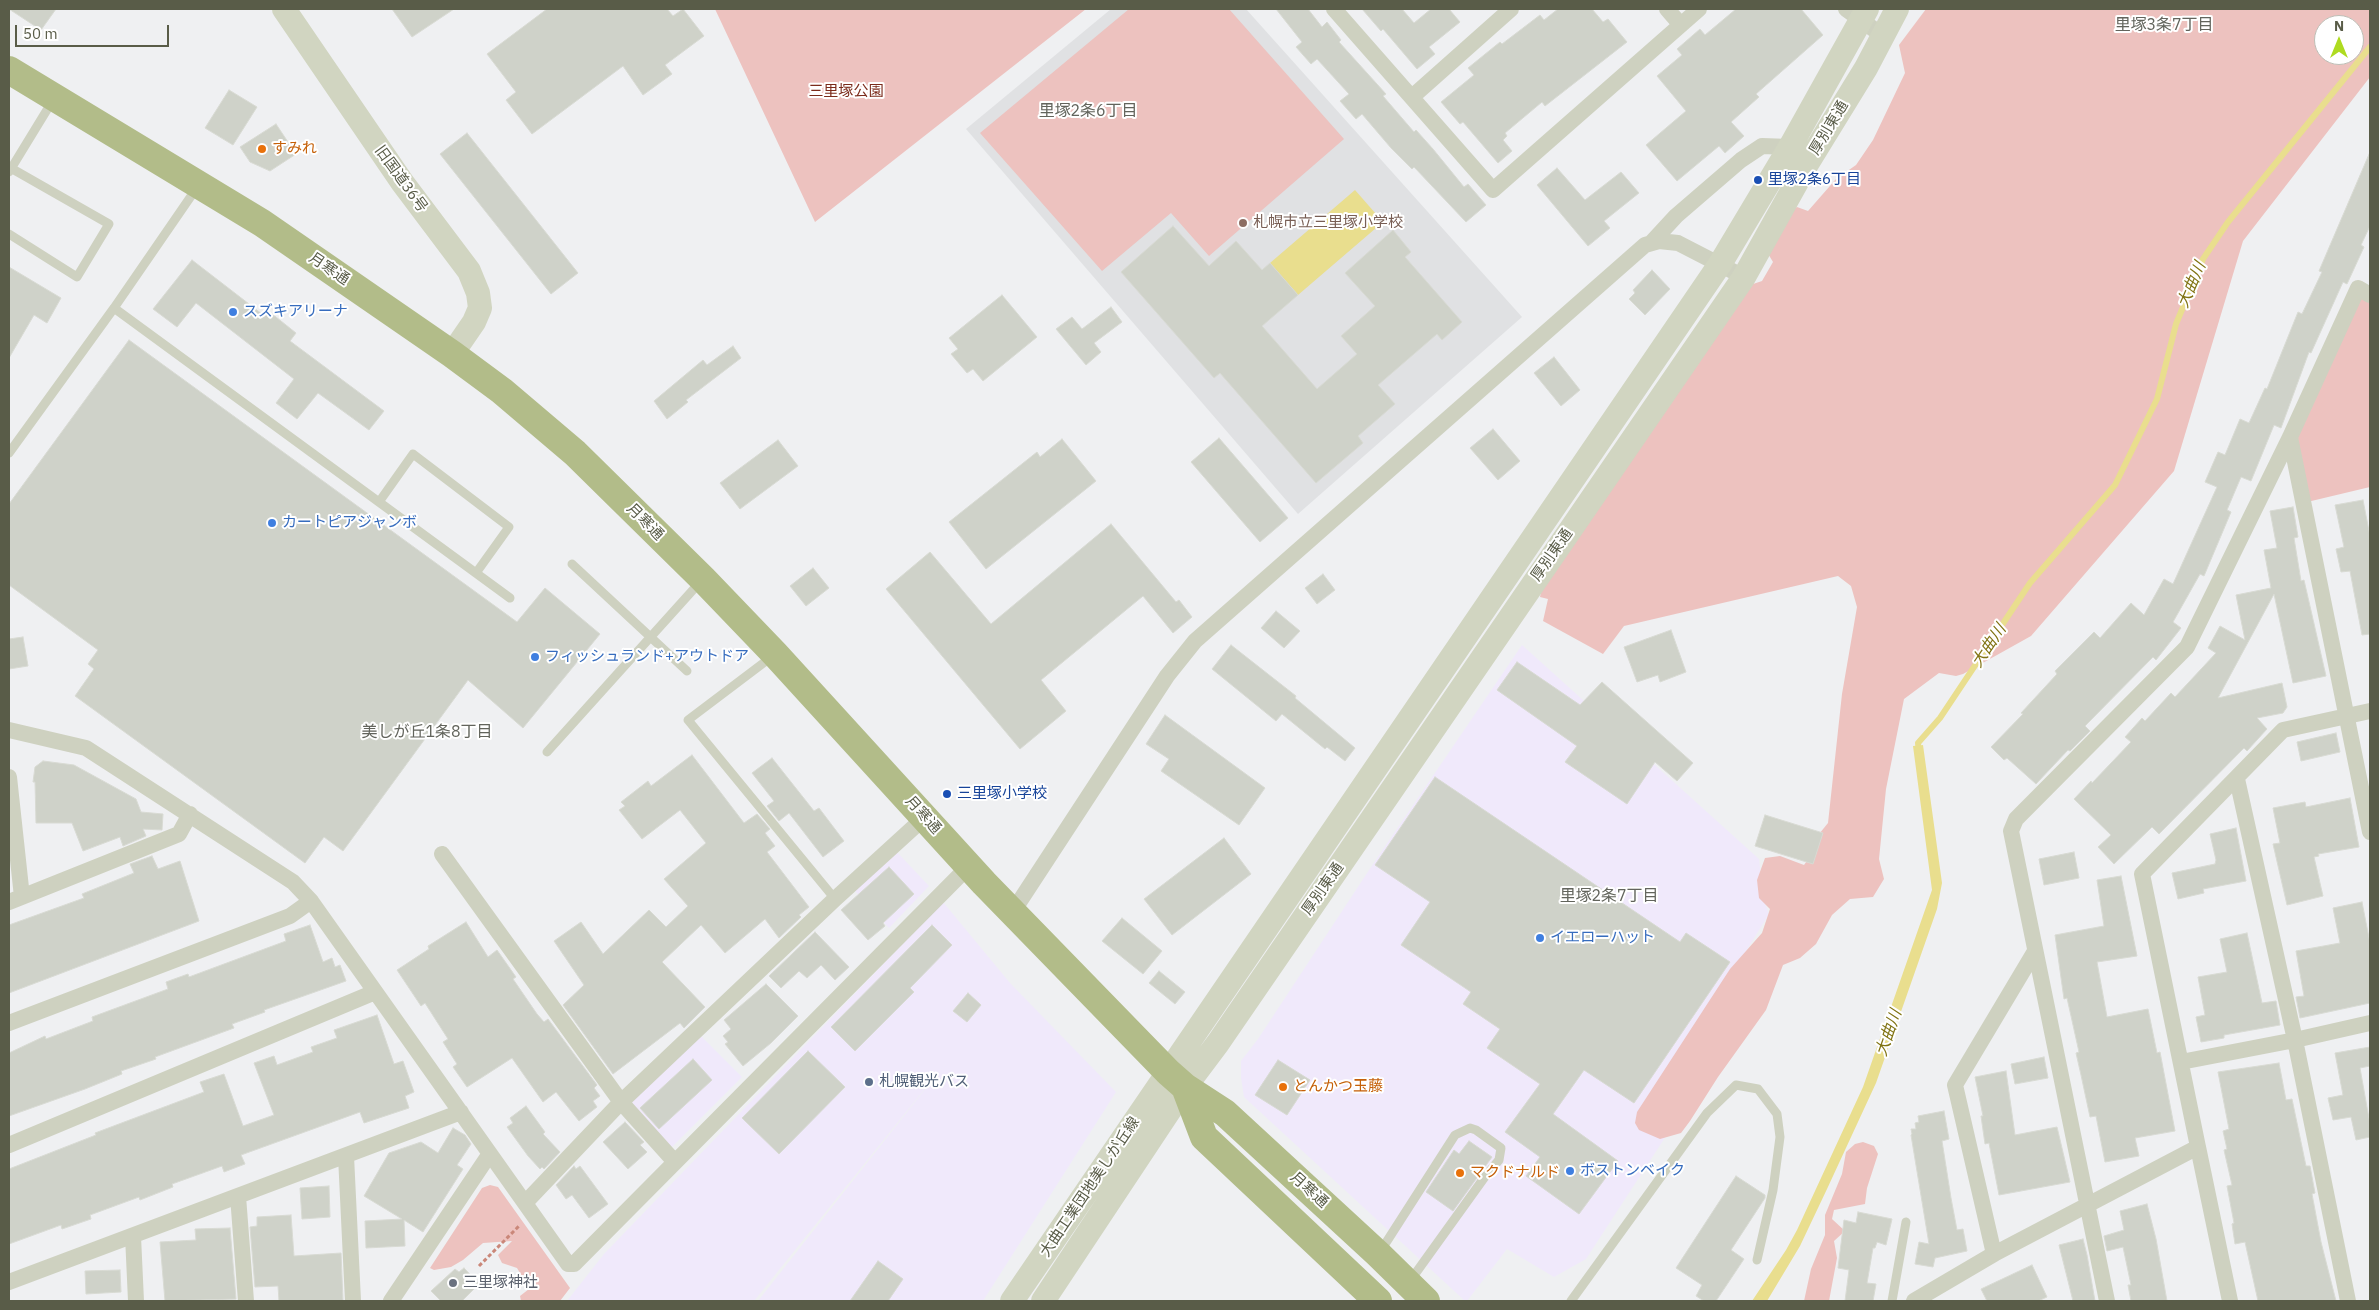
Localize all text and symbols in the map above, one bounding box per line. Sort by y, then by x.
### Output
scale bar [18,15,171,47]
district label: 里塚3条7丁目 [2114,15,2214,35]
north arrow [2314,15,2364,65]
text: N [2334,17,2344,35]
text: 50 m [23,24,58,43]
park label: 三里塚公園 [809,83,883,101]
street label: 厚別東通 [1806,98,1852,158]
district label: 里塚2条6丁目 [1038,101,1138,121]
place label: すみれ [272,140,317,158]
street label: 旧国道36号 [371,142,431,216]
marker: すみれ [256,143,268,155]
place label: 里塚2条6丁目 [1768,171,1861,189]
marker: 里塚2条6丁目 [1752,174,1764,186]
place label: 札幌市立三里塚小学校 [1253,214,1403,232]
marker: 札幌市立三里塚小学校 [1237,217,1249,229]
street label: 月寒通 [305,249,353,289]
water label: 大曲川 [2174,259,2210,311]
place label: スズキアリーナ [243,303,348,321]
marker: スズキアリーナ [227,306,239,318]
street label: 月寒通 [623,500,667,544]
place label: カートピアジャンボ [282,514,417,532]
marker: カートピアジャンボ [266,517,278,529]
street label: 厚別東通 [1527,525,1577,585]
water label: 大曲川 [1968,621,2010,671]
place label: フィッシュランド+アウトドア [545,648,749,666]
marker: フィッシュランド+アウトドア [529,651,541,663]
district label: 美しが丘1条8丁目 [361,722,493,742]
place label: 三里塚小学校 [957,785,1047,803]
marker: 三里塚小学校 [941,788,953,800]
street label: 月寒通 [901,792,945,838]
street label: 厚別東通 [1298,859,1348,919]
district label: 里塚2条7丁目 [1559,886,1659,906]
place label: イエローハット [1550,929,1655,947]
marker: イエローハット [1534,932,1546,944]
water label: 大曲川 [1872,1007,1906,1059]
place label: 札幌観光バス [879,1073,969,1091]
marker: 札幌観光バス [863,1076,875,1088]
place label: とんかつ玉藤 [1293,1078,1383,1096]
marker: とんかつ玉藤 [1277,1081,1289,1093]
street label: 大曲工業団地美しが丘線 [1036,1114,1144,1260]
place label: ボストンベイク [1580,1162,1685,1180]
place label: マクドナルド [1470,1164,1560,1182]
marker: ボストンベイク [1564,1165,1576,1177]
marker: マクドナルド [1454,1167,1466,1179]
street label: 月寒通 [1286,1168,1332,1212]
place label: 三里塚神社 [463,1274,538,1292]
marker: 三里塚神社 [447,1277,459,1289]

